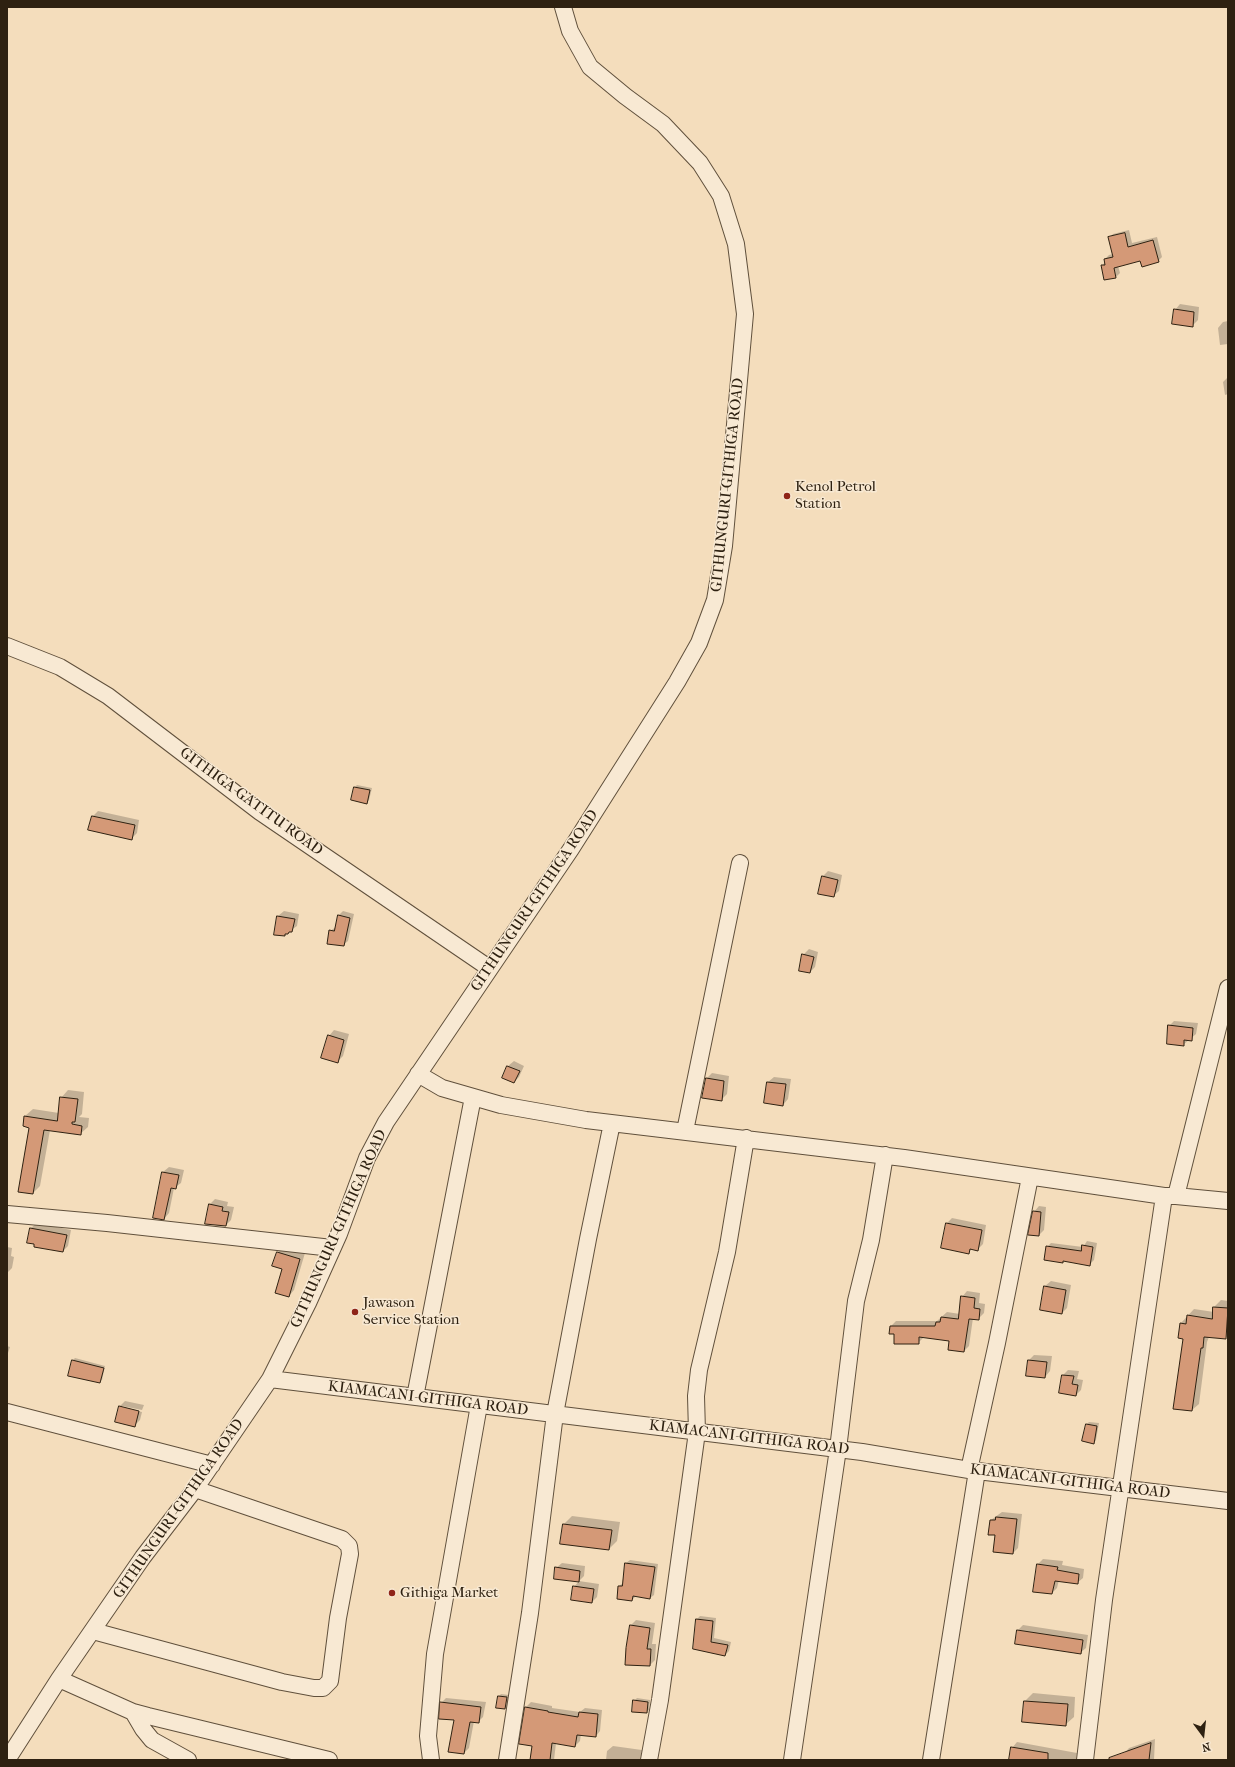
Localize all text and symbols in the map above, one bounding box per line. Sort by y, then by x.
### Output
street label: GITHUNGURI-GITHIGA ROAD [708,377,748,593]
place label: Kenol Petrol Station [795,478,876,513]
marker: Kenol Petrol Station [782,491,792,501]
street label: GITHIGA-GATITU ROAD [176,744,326,860]
street label: GITHUNGURI-GITHIGA ROAD [467,807,603,995]
street label: GITHUNGURI-GITHIGA ROAD [287,1127,391,1331]
place label: Jawason Service Station [363,1294,460,1329]
marker: Jawason Service Station [350,1307,360,1317]
street label: KIAMACANI-GITHIGA ROAD [327,1378,529,1420]
street label: GITHUNGURI-GITHIGA ROAD [110,1416,248,1602]
street label: KIAMACANI-GITHIGA ROAD [648,1417,850,1459]
street label: KIAMACANI-GITHIGA ROAD [969,1461,1171,1503]
place label: Githiga Market [400,1584,498,1602]
marker: Githiga Market [387,1588,397,1598]
north arrow [1183,1715,1223,1755]
text: N [1201,1740,1212,1754]

